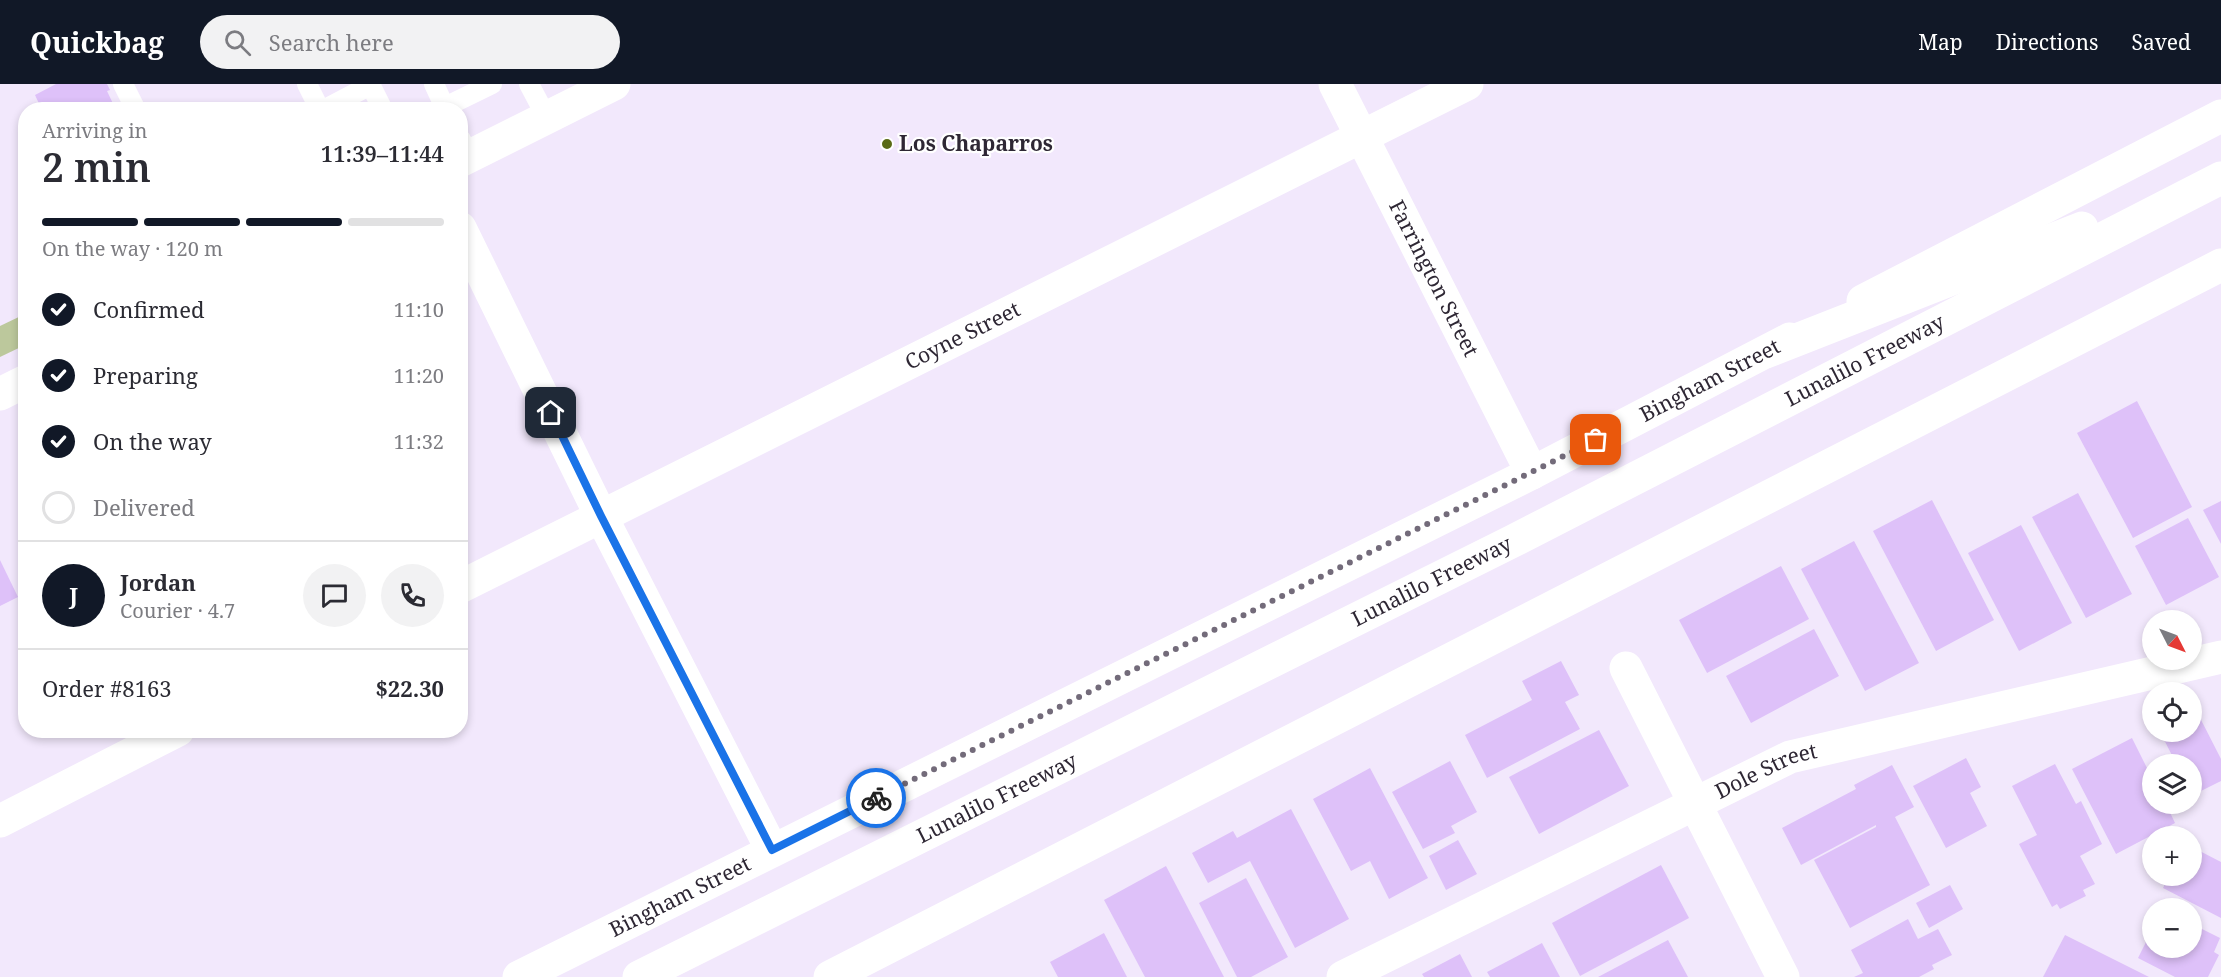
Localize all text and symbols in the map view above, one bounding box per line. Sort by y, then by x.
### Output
search box [200,15,620,69]
text: Quickbag [30,23,164,61]
icon: search [221,26,254,59]
text: Search here [269,27,394,57]
text: Map [1918,28,1963,56]
text: Directions [1996,28,2098,56]
text: Saved [2131,28,2191,56]
text: Arriving in [42,117,147,144]
place label: Los Chaparros [899,129,1053,157]
marker: Los Chaparros [880,137,894,151]
text: 11:39–11:44 [321,138,444,168]
text: 2 min [42,140,151,193]
street label: Farrington Street [1383,195,1486,361]
text: On the way · 120 m [42,235,223,262]
icon: check [42,293,75,326]
text: Confirmed [93,294,204,324]
street label: Coyne Street [900,294,1025,376]
text: 11:10 [394,296,444,323]
street label: Lunalilo Freeway [1780,307,1949,412]
street label: Bingham Street [1635,332,1785,428]
icon: check [42,359,75,392]
text: Preparing [93,360,198,390]
text: 11:20 [394,362,444,389]
pin [525,387,576,438]
icon: home [534,396,567,429]
pin [1570,414,1621,465]
icon: bag [1579,423,1612,456]
icon: check [42,425,75,458]
text: On the way [93,426,212,456]
text: 11:32 [394,428,444,455]
text: Delivered [93,492,195,522]
street label: Lunalilo Freeway [1347,529,1516,632]
button: chat [303,564,366,627]
button: phone [381,564,444,627]
text: Jordan [120,567,196,597]
text: J [69,580,78,610]
text: Courier · 4.7 [120,597,235,624]
north arrow [2142,610,2202,670]
map controls [2142,610,2202,958]
text: Order #8163 [42,673,172,703]
text: $22.30 [375,673,444,703]
button: locate [2142,682,2202,742]
street label: Dole Street [1710,736,1820,805]
street label: Lunalilo Freeway [912,746,1081,849]
button: layers [2142,754,2202,814]
courier [846,768,906,828]
icon: bike [860,782,893,815]
button: + [2142,826,2202,886]
street label: Bingham Street [604,849,755,943]
button: − [2142,898,2202,958]

